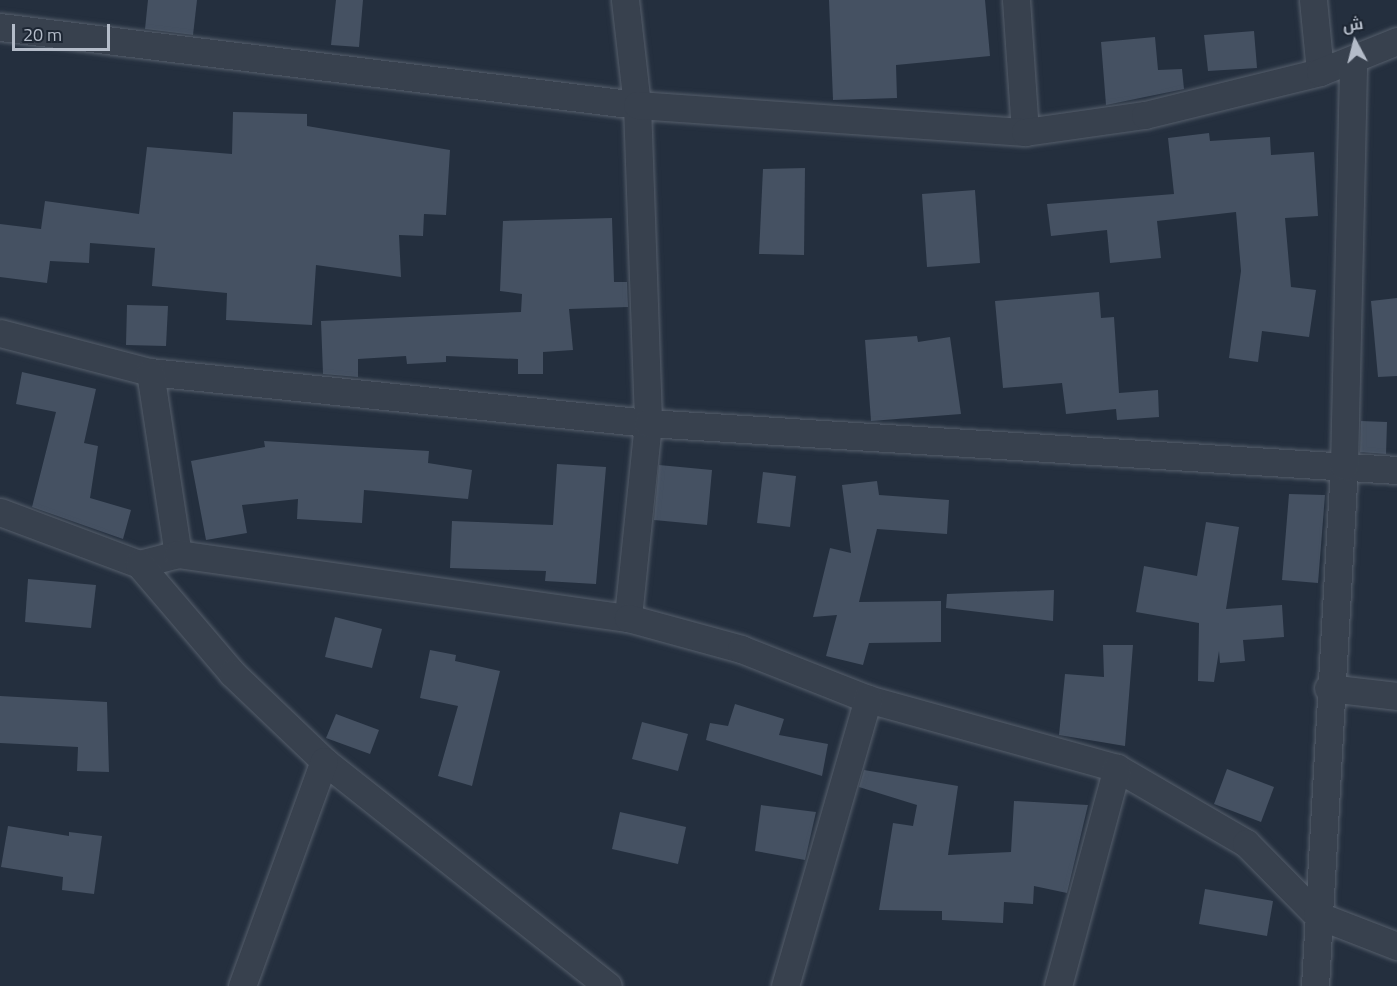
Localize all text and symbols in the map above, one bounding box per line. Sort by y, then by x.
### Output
text: ش [1341,11,1364,37]
scale bar [15,12,112,50]
north arrow [1325,12,1385,72]
text: 20 m [23,21,62,48]

